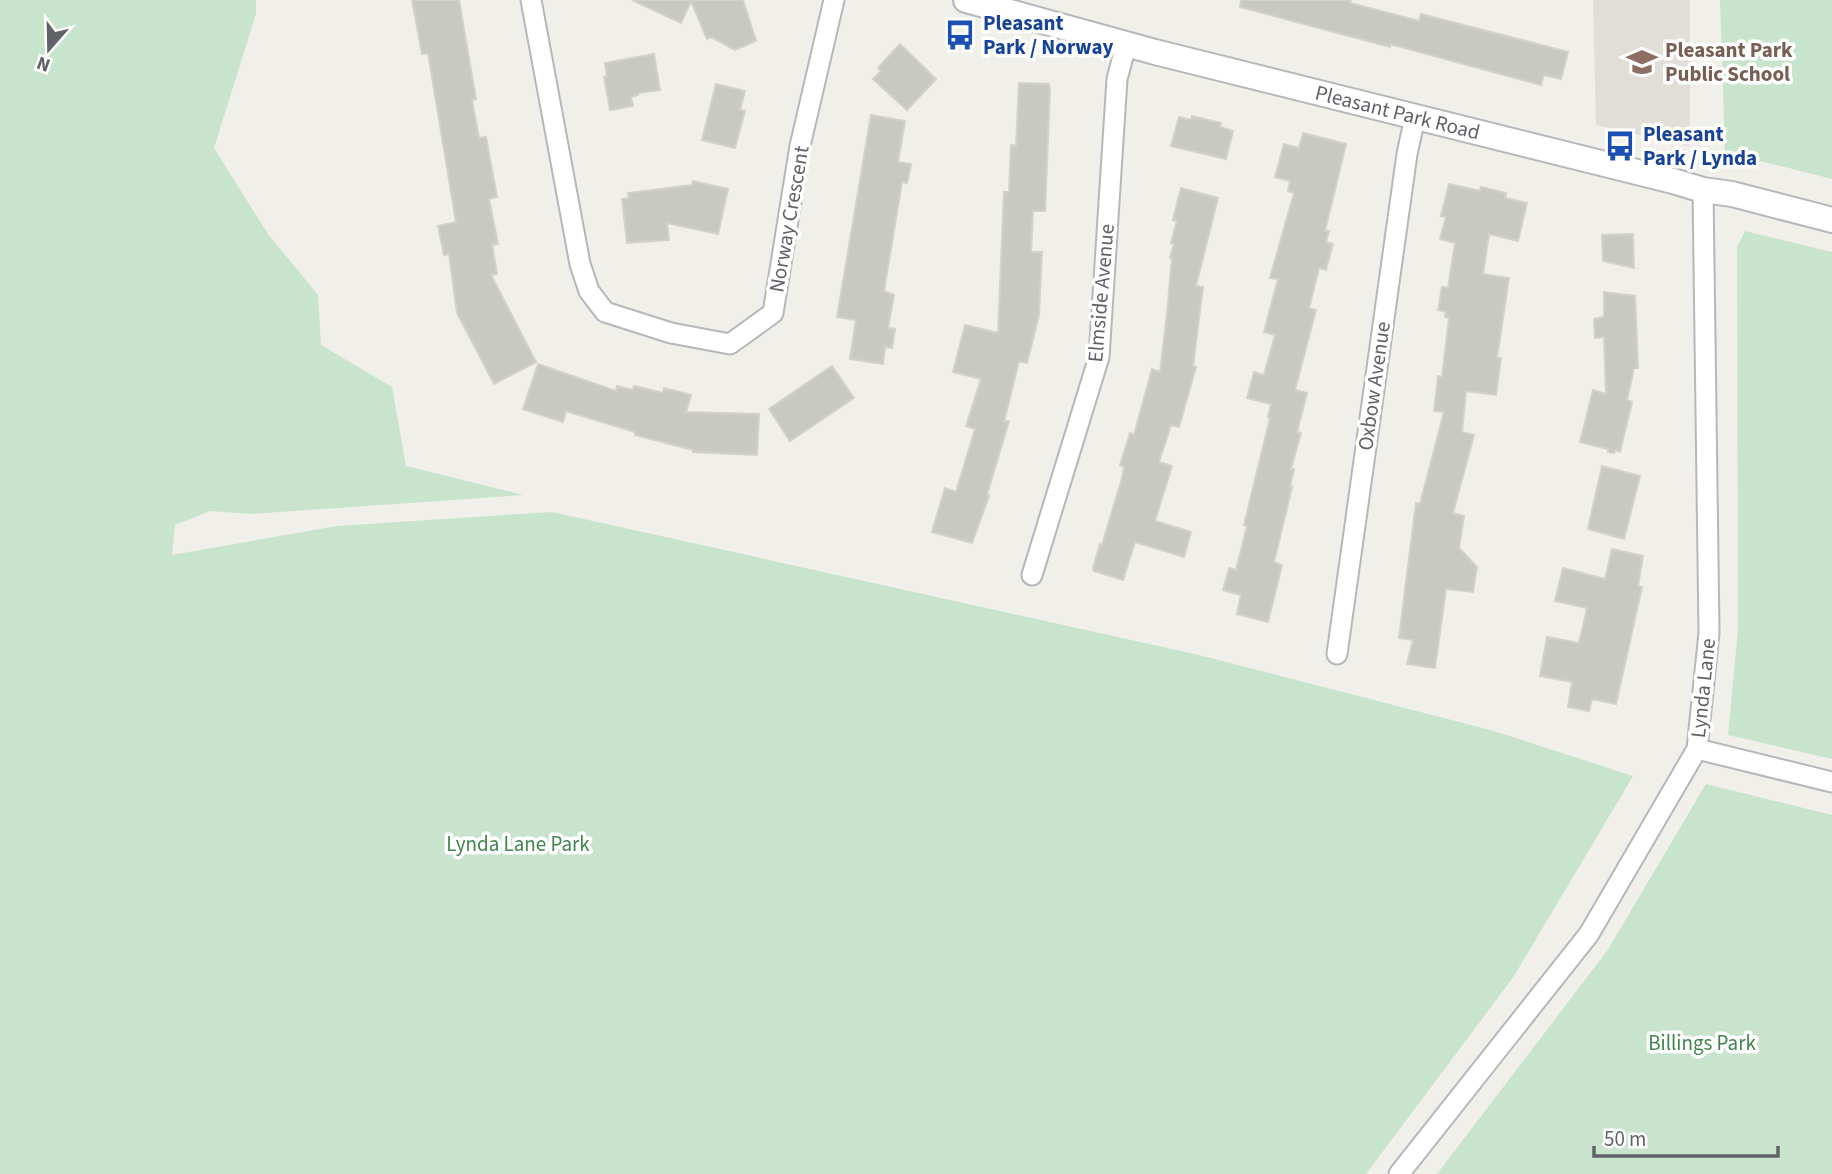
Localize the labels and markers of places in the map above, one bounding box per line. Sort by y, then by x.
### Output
place label: Pleasant Park / Norway [983,8,1114,62]
bus stop icon: Pleasant Park / Norway [943,18,977,52]
place label: Pleasant Park Public School [1665,35,1793,89]
school or university icon: Pleasant Park Public School [1625,45,1659,79]
place label: Pleasant Park / Lynda [1643,119,1757,173]
bus stop icon: Pleasant Park / Lynda [1603,129,1637,163]

